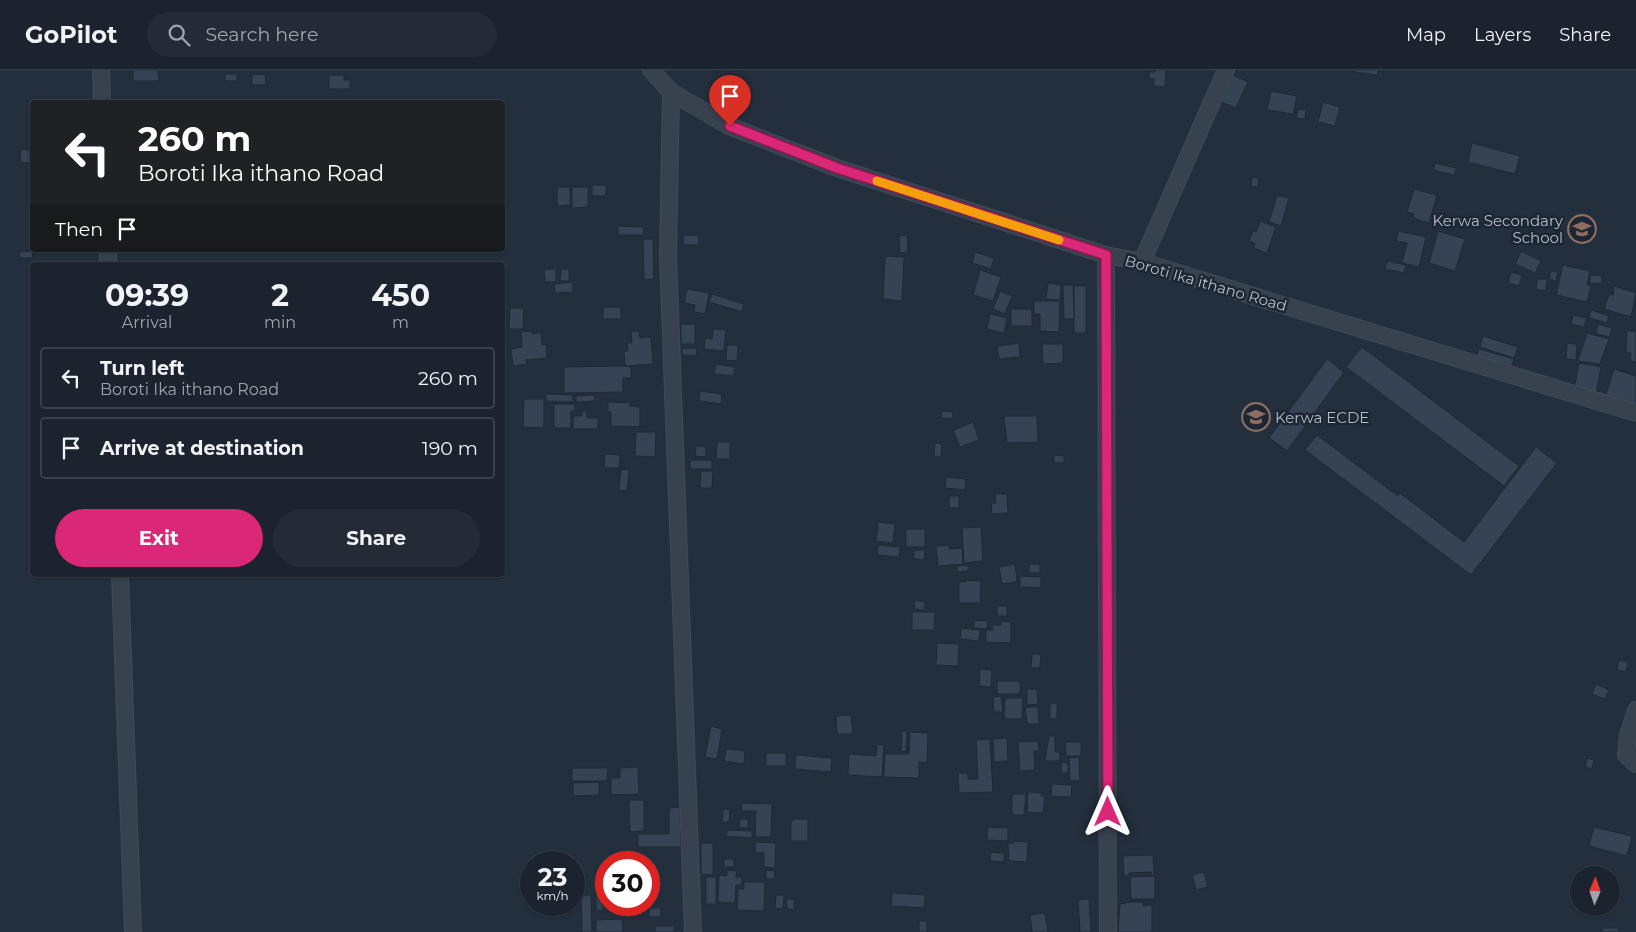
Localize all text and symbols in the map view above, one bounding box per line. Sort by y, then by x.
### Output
search box [147,12,497,57]
text: GoPilot [25,20,117,49]
icon: search [165,21,193,49]
text: Search here [205,23,318,46]
text: Map [1406,24,1446,46]
text: Layers [1474,24,1531,46]
text: Share [1559,24,1611,46]
pin [709,75,751,126]
icon: arrive [716,82,744,110]
text: 260 m [138,117,251,160]
icon: left [55,120,120,185]
text: Boroti Ika ithano Road [138,160,384,187]
place label: Kerwa Secondary School [1433,211,1564,247]
school or university icon: Kerwa Secondary School [1567,214,1597,244]
icon: arrive [113,215,141,243]
text: Then [55,218,103,241]
street label: Boroti Ika ithano Road [1123,251,1289,315]
text: 09:39 [105,277,189,314]
text: 2 [271,277,289,314]
text: 450 [371,277,430,314]
text: Arrival [122,313,172,332]
text: min [264,313,296,332]
text: m [392,313,409,332]
text: Turn left [100,357,185,380]
icon: left [57,364,85,392]
text: 260 m [418,367,478,390]
text: Boroti Ika ithano Road [100,380,279,399]
school or university icon: Kerwa ECDE [1241,402,1271,432]
place label: Kerwa ECDE [1275,408,1369,427]
icon: arrive [57,434,85,462]
text: Arrive at destination [100,437,304,460]
text: 190 m [422,437,478,460]
button: Exit [55,509,263,567]
button: Share [273,509,480,567]
position arrow [1081,785,1133,837]
speed limit sign: 30 [595,851,660,916]
text: 23 [538,862,567,892]
north arrow [1570,866,1620,916]
map controls [1570,866,1620,916]
text: km/h [536,888,569,903]

